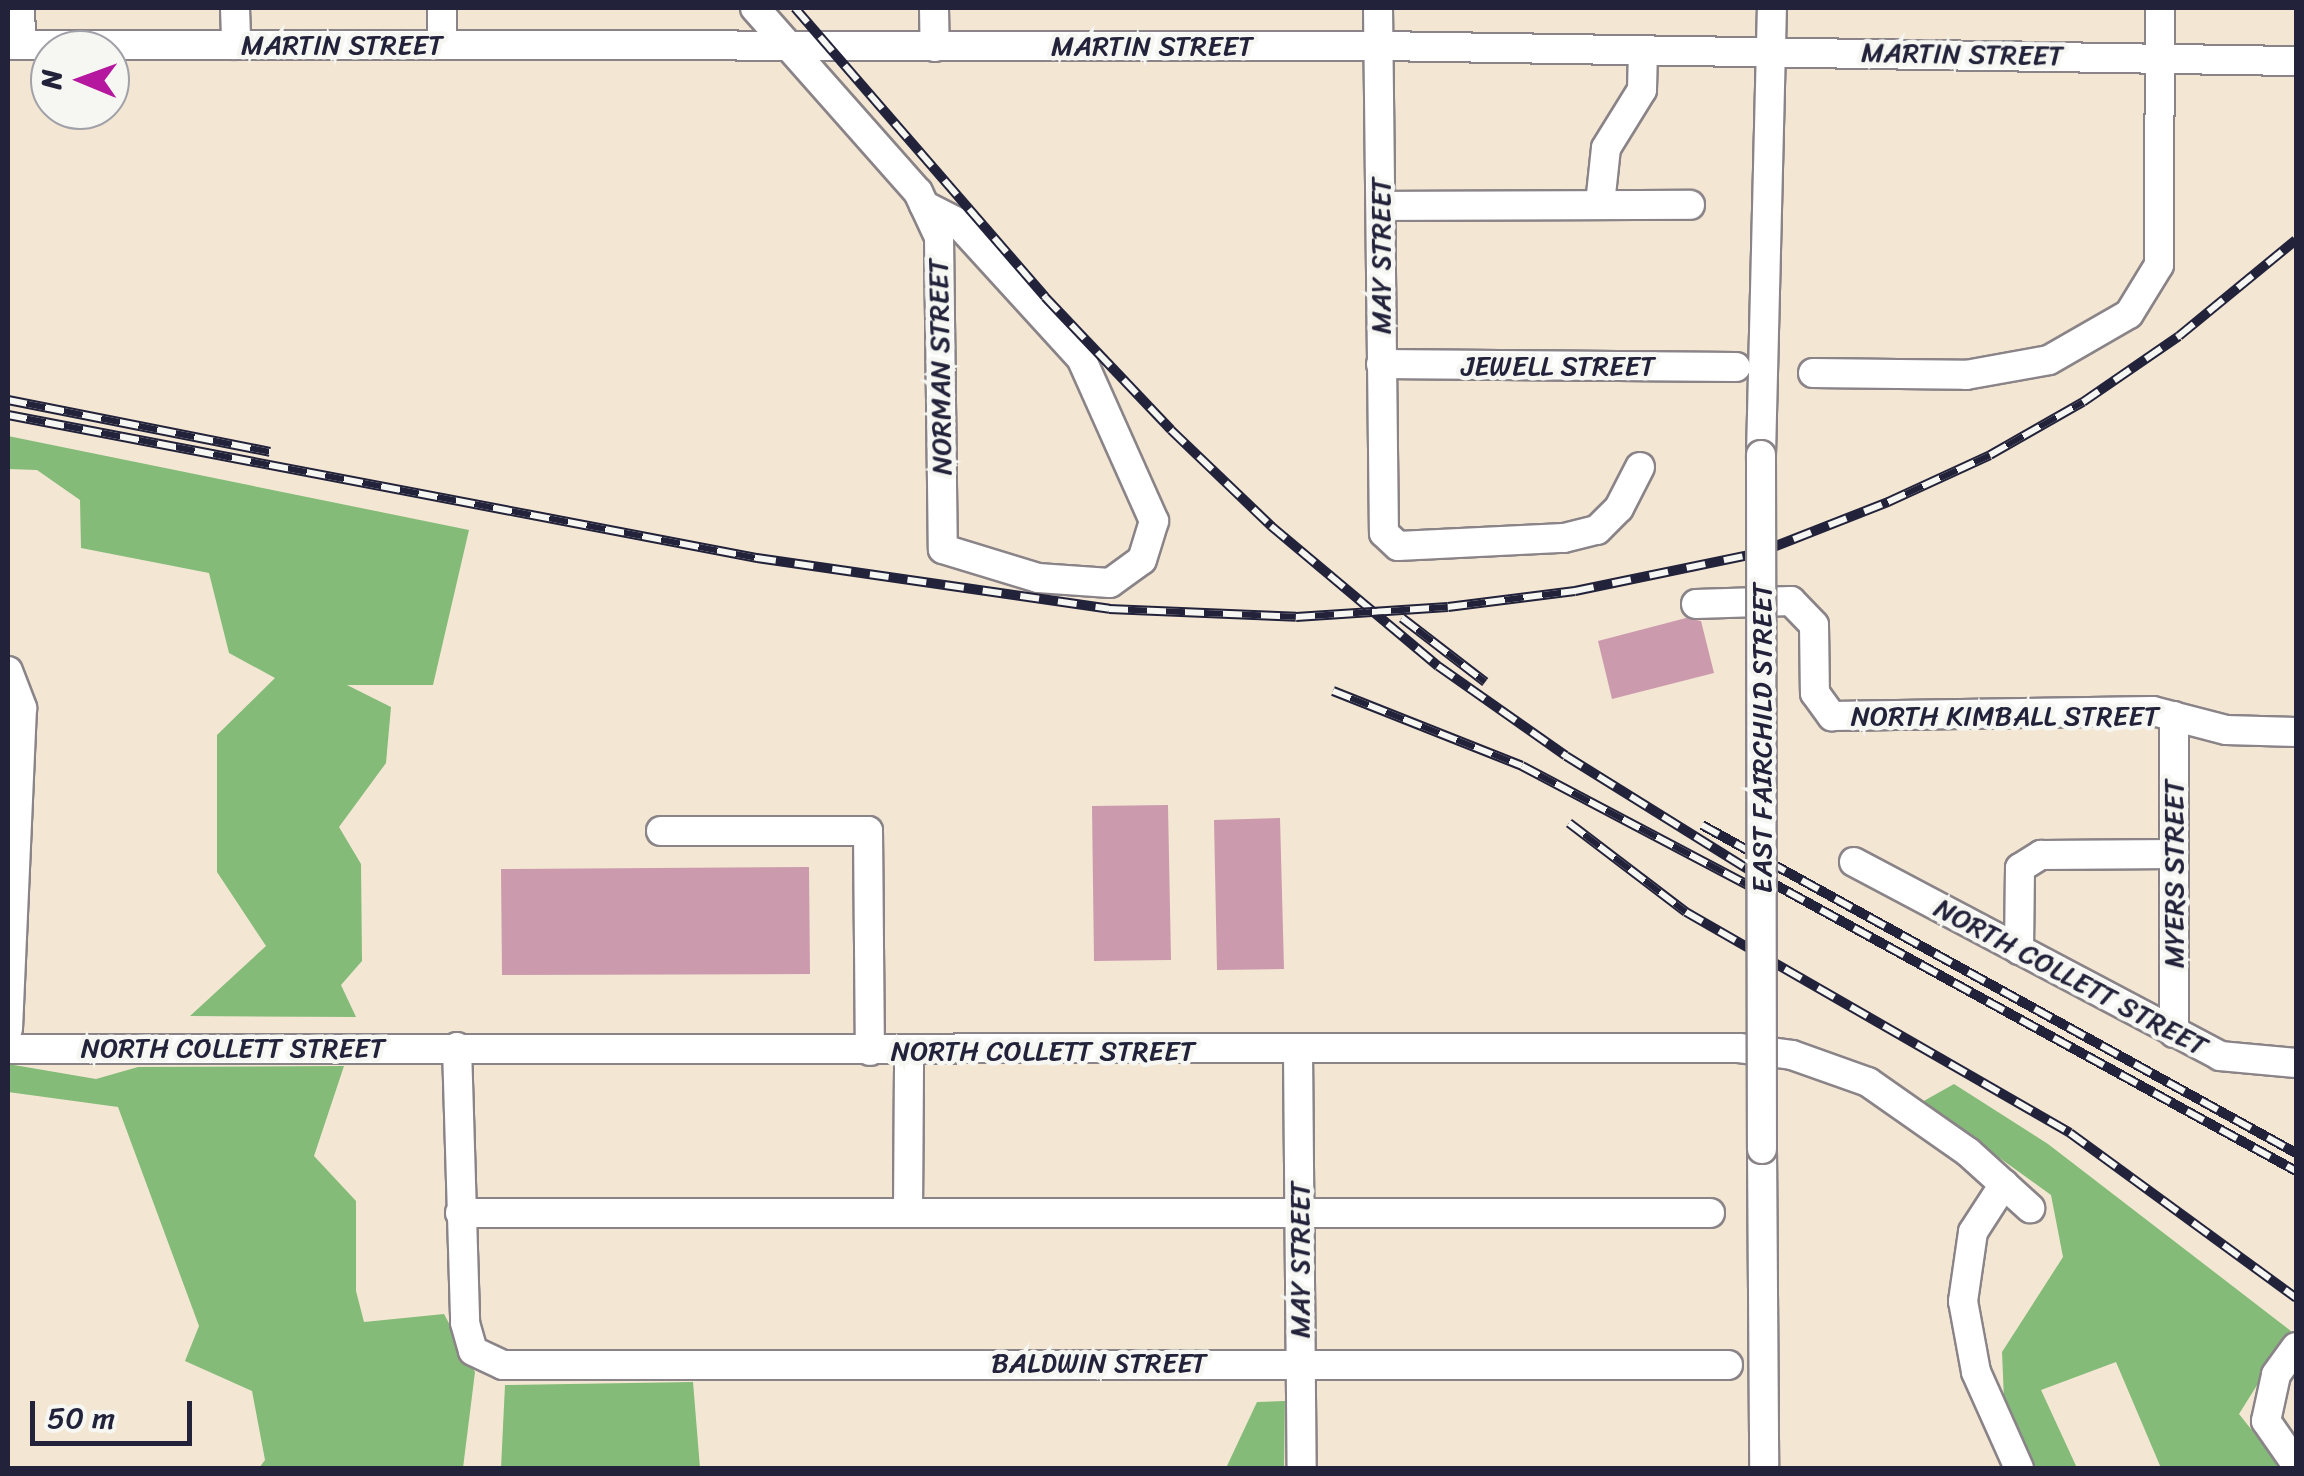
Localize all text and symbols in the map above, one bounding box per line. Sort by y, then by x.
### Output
street label: MARTIN STREET [240,28,444,62]
street label: MARTIN STREET [1050,29,1254,63]
north arrow [30,30,130,130]
street label: MARTIN STREET [1860,35,2064,73]
text: N [27,69,76,90]
street label: MAY STREET [1364,176,1398,336]
street label: NORMAN STREET [921,258,959,476]
street label: JEWELL STREET [1460,349,1656,383]
street label: EAST FAIRCHILD STREET [1745,584,1779,892]
street label: NORTH KIMBALL STREET [1849,699,2161,733]
street label: MYERS STREET [2157,779,2191,969]
street label: NORTH COLLETT STREET [1928,890,2214,1064]
street label: NORTH COLLETT STREET [80,1031,386,1065]
street label: NORTH COLLETT STREET [890,1034,1196,1068]
street label: MAY STREET [1283,1180,1317,1340]
street label: BALDWIN STREET [990,1346,1208,1380]
scale bar [35,1381,198,1443]
text: 50 m [47,1391,115,1445]

